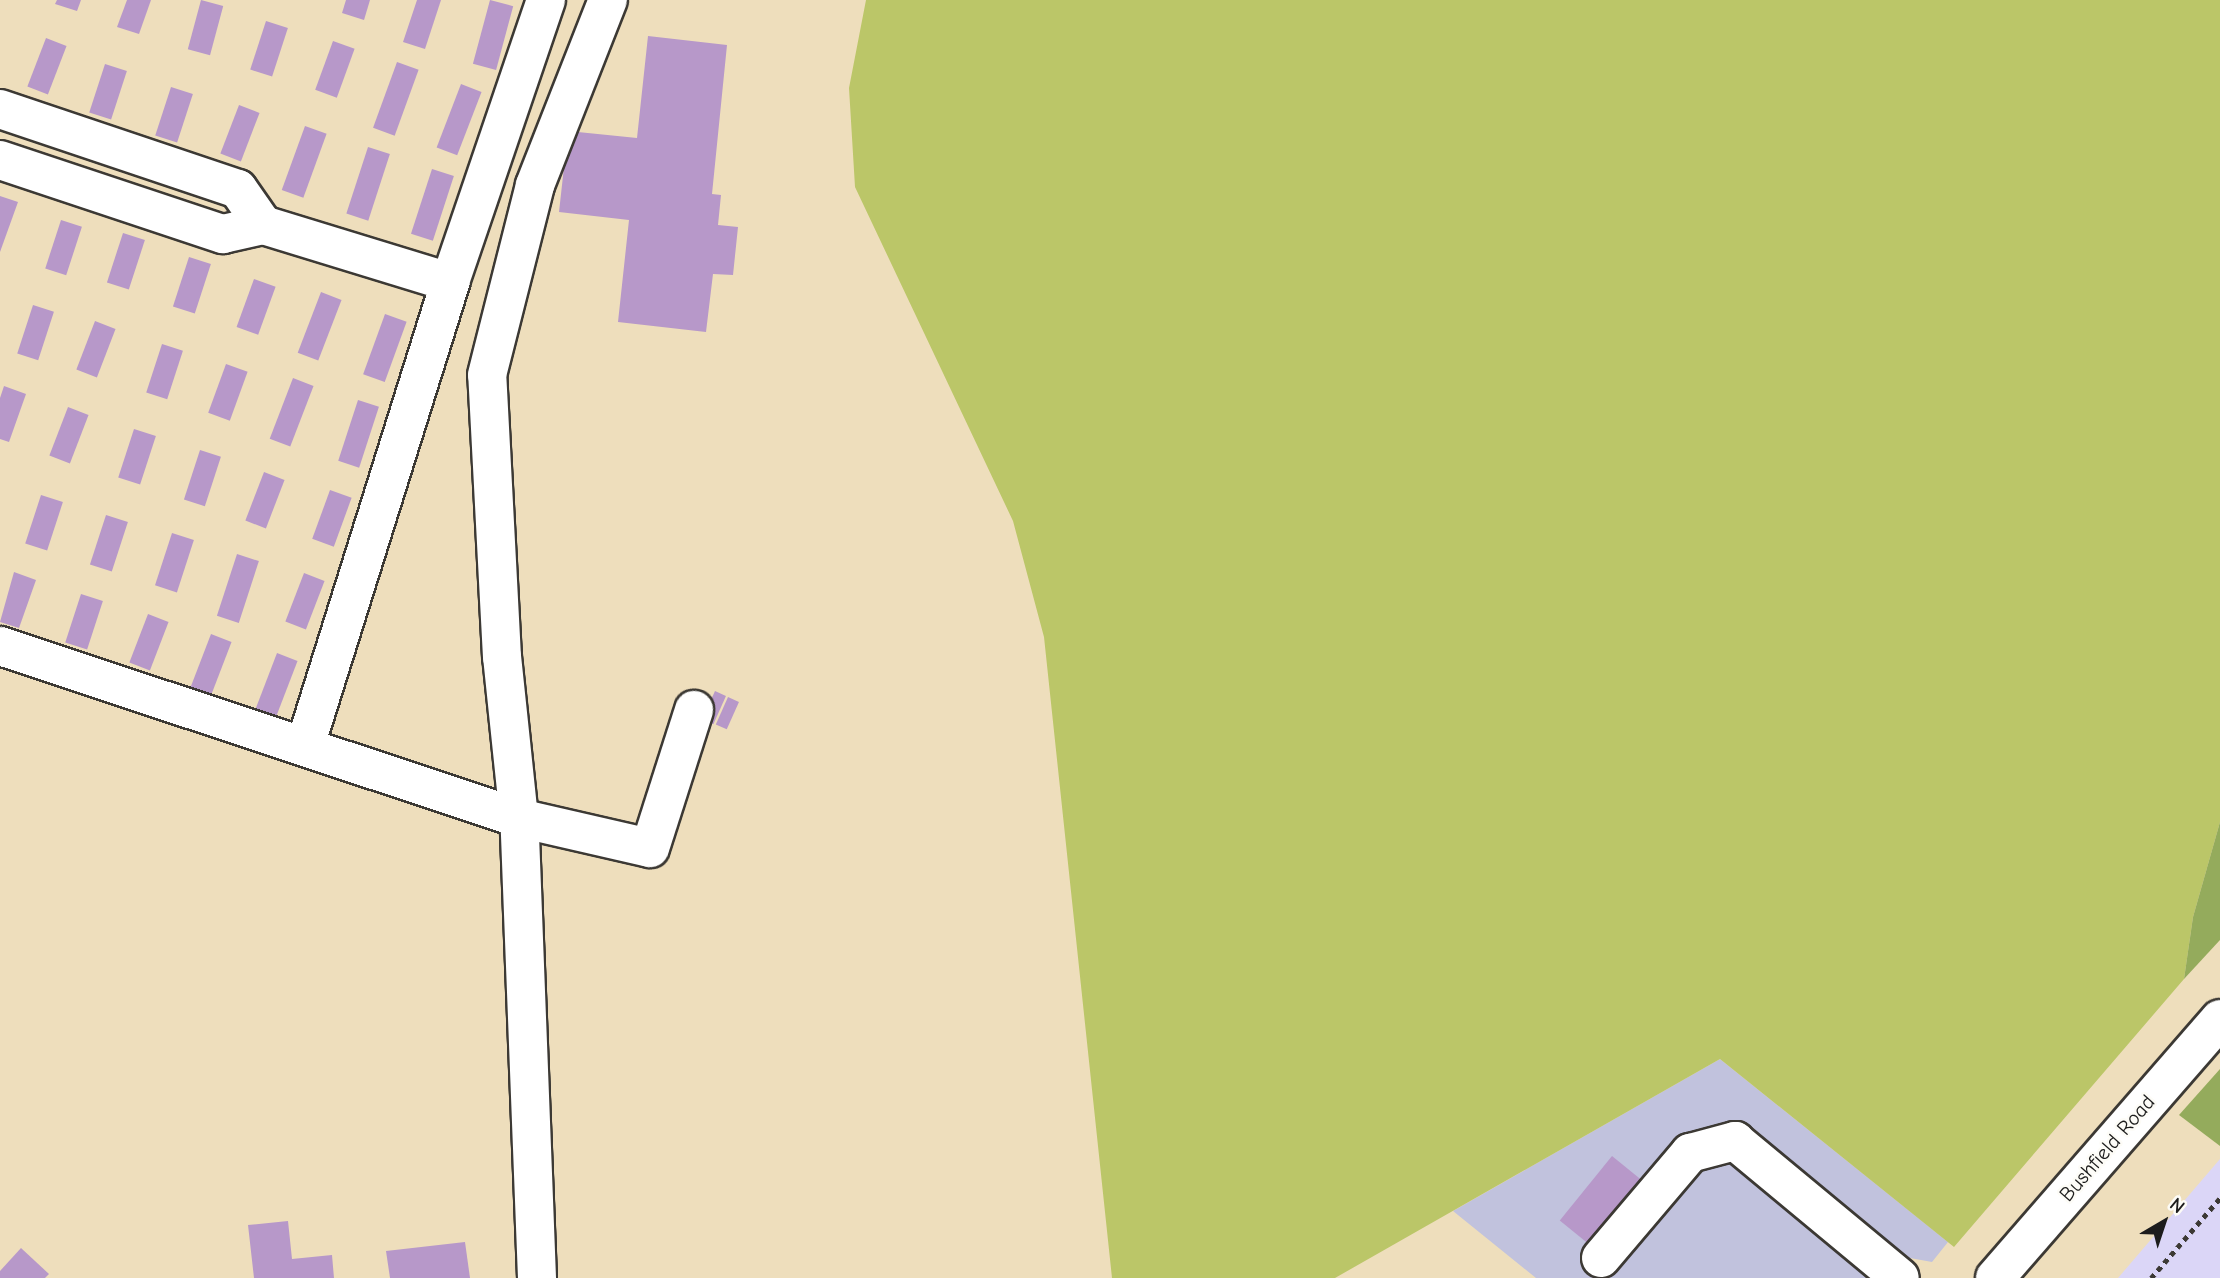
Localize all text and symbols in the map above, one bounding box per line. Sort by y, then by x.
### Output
street label: Bushfield Road [2054,1090,2160,1206]
north arrow [2129,1187,2199,1257]
text: N [2165,1193,2189,1218]

